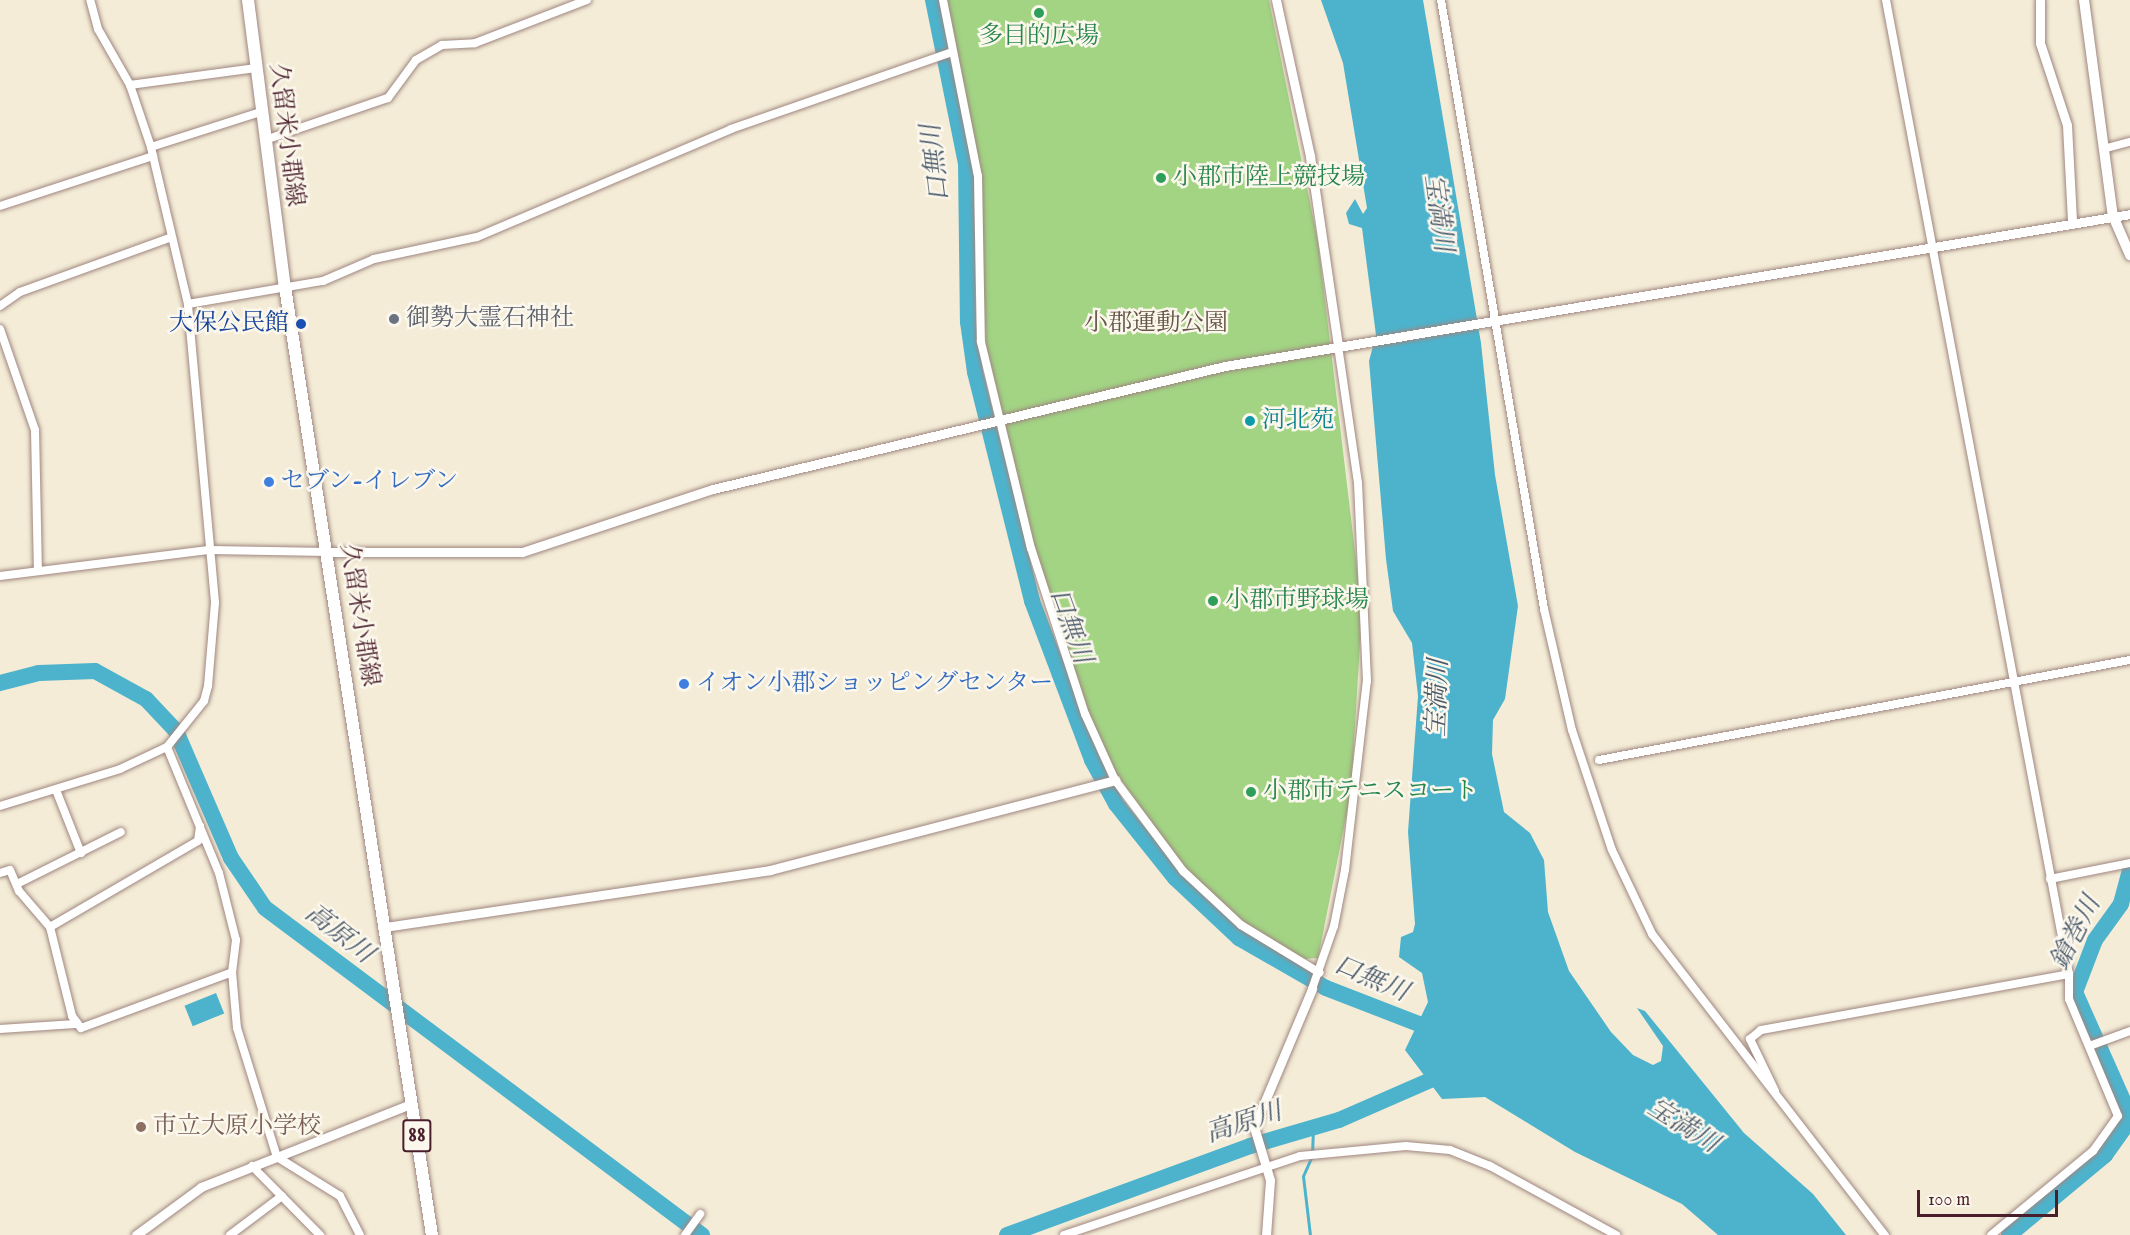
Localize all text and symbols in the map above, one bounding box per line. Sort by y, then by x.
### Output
marker: 多目的広場 [1032,6,1046,20]
place label: 多目的広場 [979,23,1099,51]
street label: 久留米小郡線 [263,62,309,208]
water label: 口無川 [916,122,956,204]
place label: 小郡市陸上競技場 [1173,164,1365,192]
marker: 小郡市陸上競技場 [1154,171,1168,185]
water label: 宝満川 [1417,172,1459,254]
place label: 御勢大霊石神社 [406,305,574,333]
place label: 大保公民館 [169,310,289,338]
park label: 小郡運動公園 [1084,310,1228,338]
marker: 御勢大霊石神社 [387,312,401,326]
marker: 大保公民館 [294,317,308,331]
place label: 河北苑 [1262,407,1334,435]
marker: 河北苑 [1243,414,1257,428]
place label: セブン-イレブン [281,468,460,496]
marker: セブン-イレブン [262,475,276,489]
street label: 久留米小郡線 [334,542,384,688]
water label: 口無川 [1042,584,1098,668]
place label: 小郡市野球場 [1225,587,1369,615]
marker: 小郡市野球場 [1206,594,1220,608]
water label: 宝満川 [1421,658,1455,738]
place label: イオン小郡ショッピングセンター [696,670,1056,698]
marker: イオン小郡ショッピングセンター [677,677,691,691]
place label: 小郡市テニスコート [1263,778,1479,806]
marker: 小郡市テニスコート [1244,785,1258,799]
water label: 鎗巻川 [2044,891,2108,975]
water label: 高原川 [299,898,379,970]
water label: 口無川 [1329,949,1413,1009]
water label: 宝満川 [1642,1092,1724,1160]
water label: 高原川 [1202,1096,1286,1150]
place label: 市立大原小学校 [153,1113,321,1141]
road number: 88 [402,1117,432,1155]
marker: 市立大原小学校 [134,1120,148,1134]
scale bar [1920,1178,2061,1216]
text: 100 m [1928,1189,1970,1212]

